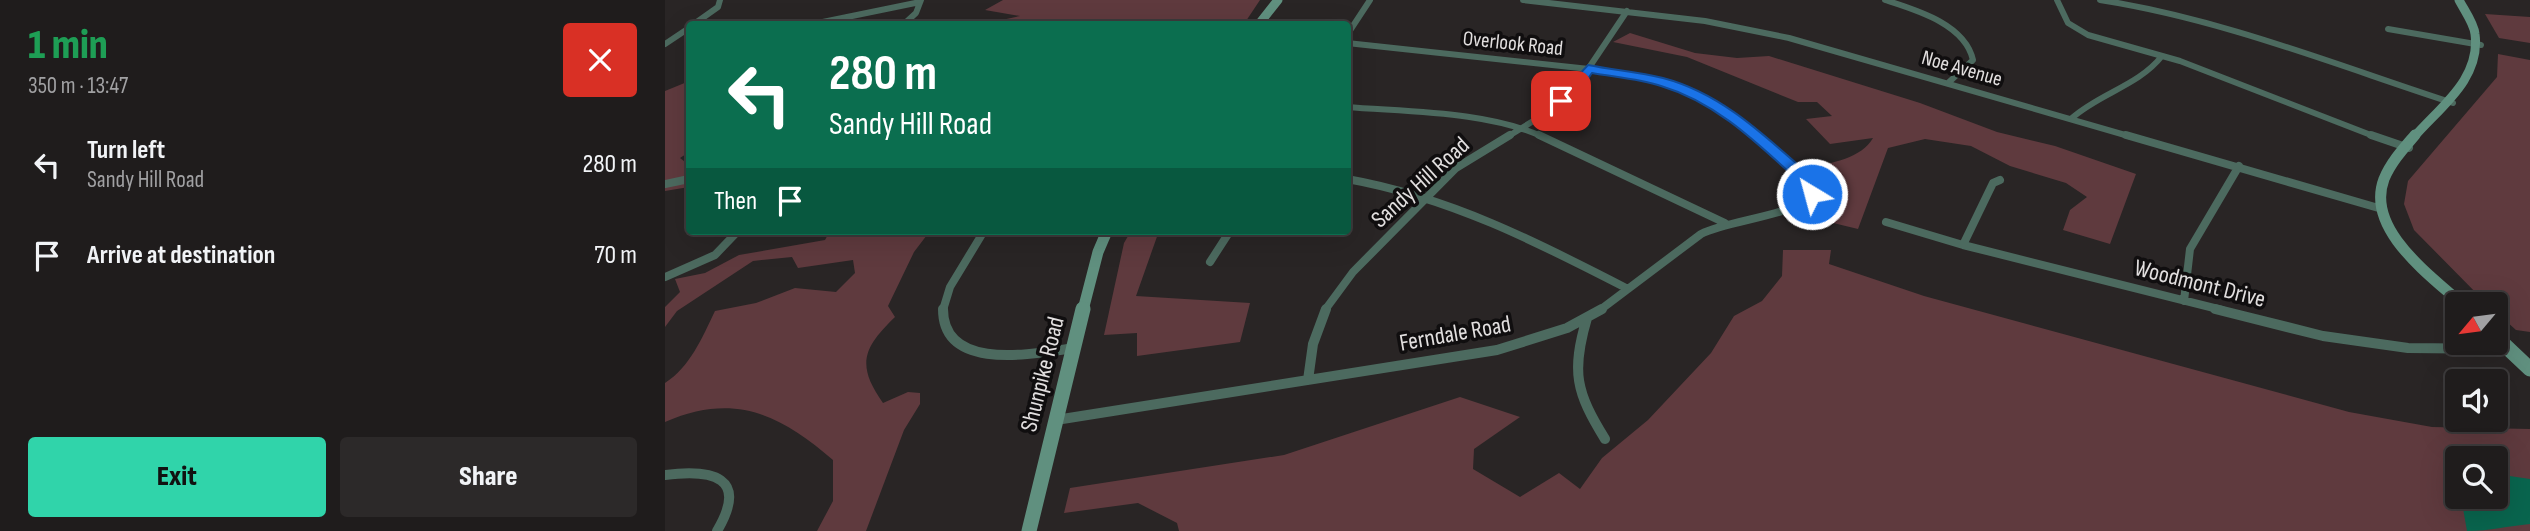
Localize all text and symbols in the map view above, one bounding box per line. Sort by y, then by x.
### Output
text: 1 min [28,20,108,71]
button: close [563,23,637,97]
street label: Overlook Road [1462,26,1564,61]
text: 280 m [829,45,937,104]
street label: Noe Avenue [1919,45,2005,92]
icon: left [714,49,805,140]
pin [1531,71,1591,131]
text: 350 m · 13:47 [28,72,128,100]
icon: arrive [1542,82,1580,120]
text: Sandy Hill Road [829,105,992,144]
street label: Sandy Hill Road [1365,131,1475,234]
text: Turn left [87,135,165,166]
icon: left [28,146,66,184]
text: 280 m [582,149,637,180]
position arrow [1775,157,1849,231]
text: Sandy Hill Road [87,166,204,194]
icon: arrive [771,182,809,220]
text: Then [714,186,757,217]
icon: arrive [28,237,66,275]
text: Arrive at destination [87,240,275,271]
text: 70 m [594,240,637,271]
street label: Woodmont Drive [2131,253,2268,314]
north arrow [2445,292,2508,355]
map controls [2445,292,2508,509]
street label: Ferndale Road [1397,309,1513,358]
street label: Shunpike Road [1014,314,1071,435]
button: sound [2445,369,2508,432]
button: Exit [28,437,326,517]
button: Share [340,437,637,517]
button: search [2445,446,2508,509]

